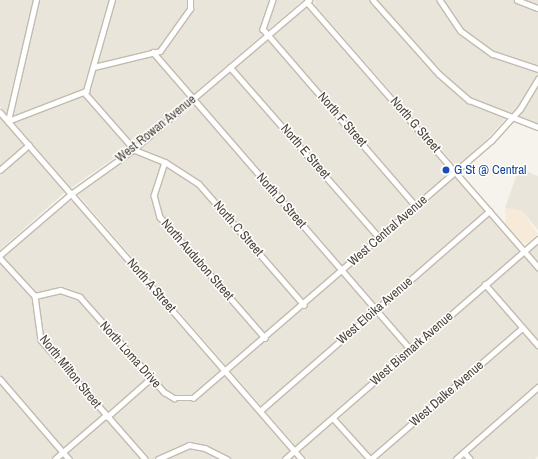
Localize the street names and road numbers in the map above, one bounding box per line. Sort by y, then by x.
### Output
street label: North F Street [314,90,370,150]
street label: West Rowan Avenue [113,92,199,166]
street label: North G Street [387,94,443,156]
street label: North E Street [277,121,333,183]
street label: North D Street [253,170,309,232]
street label: West Central Avenue [345,192,431,270]
street label: North C Street [210,198,266,260]
street label: North Audubon Street [157,216,237,304]
street label: North A Street [123,255,179,317]
street label: West Eloika Avenue [334,274,416,348]
street label: West Bismark Avenue [367,309,457,389]
street label: North Loma Drive [96,319,164,391]
street label: North Milton Street [36,332,104,412]
street label: West Dalke Avenue [407,358,487,430]

